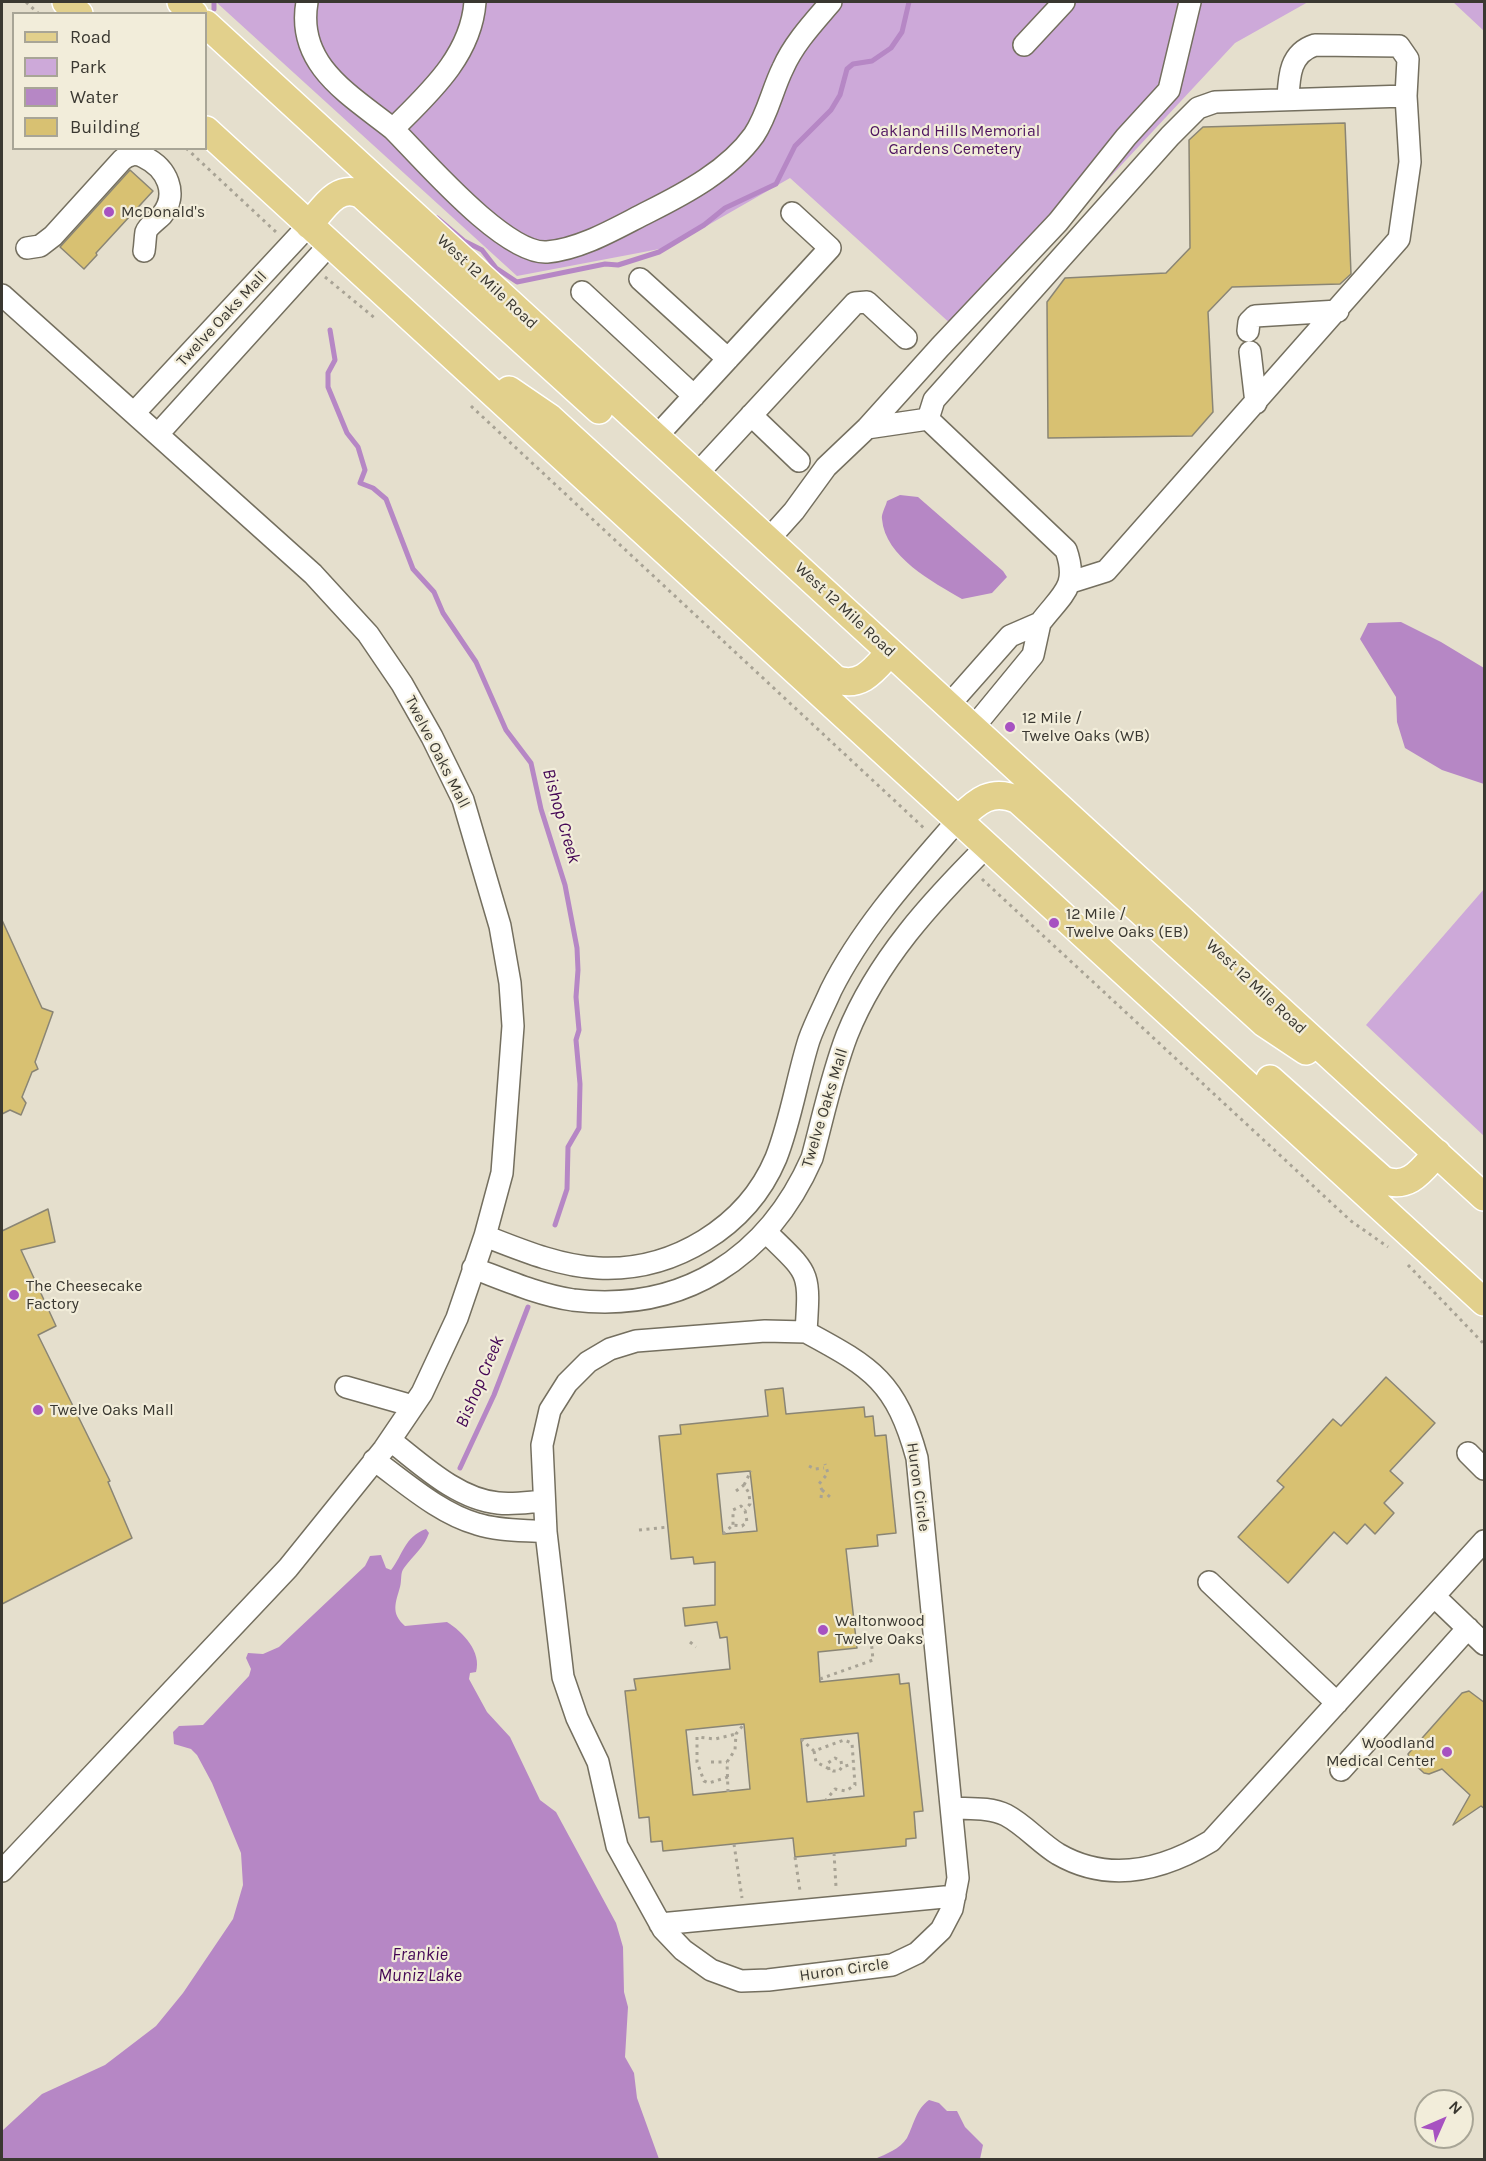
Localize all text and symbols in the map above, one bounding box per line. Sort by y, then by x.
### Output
legend [12,12,207,150]
text: Road [70,26,111,48]
text: Park [70,56,107,78]
text: Water [70,86,118,108]
text: Building [70,116,140,138]
park label: Oakland Hills Memorial Gardens Cemetery [870,121,1040,159]
place label: McDonald's [121,202,205,222]
marker: McDonald's [102,205,116,219]
street label: West 12 Mile Road [433,231,541,333]
street label: Twelve Oaks Mall [173,267,271,371]
street label: West 12 Mile Road [791,559,899,661]
street label: Twelve Oaks Mall [400,693,474,811]
place label: 12 Mile / Twelve Oaks (WB) [1022,708,1150,746]
marker: 12 Mile / Twelve Oaks (WB) [1003,720,1017,734]
water label: Bishop Creek [537,766,585,866]
place label: 12 Mile / Twelve Oaks (EB) [1066,904,1189,942]
marker: 12 Mile / Twelve Oaks (EB) [1047,916,1061,930]
street label: West 12 Mile Road [1202,936,1310,1038]
street label: Twelve Oaks Mall [798,1046,852,1170]
place label: The Cheesecake Factory [26,1276,142,1314]
marker: The Cheesecake Factory [7,1288,21,1302]
water label: Bishop Creek [451,1333,509,1431]
place label: Twelve Oaks Mall [50,1400,174,1420]
marker: Twelve Oaks Mall [31,1403,45,1417]
street label: Huron Circle [902,1441,934,1533]
place label: Waltonwood Twelve Oaks [835,1611,925,1649]
marker: Waltonwood Twelve Oaks [816,1623,830,1637]
place label: Woodland Medical Center [1326,1733,1435,1771]
marker: Woodland Medical Center [1440,1745,1454,1759]
water label: Frankie Muniz Lake [378,1944,462,1986]
street label: Huron Circle [798,1954,890,1986]
north arrow [1414,2089,1474,2149]
text: N [1445,2097,1466,2118]

